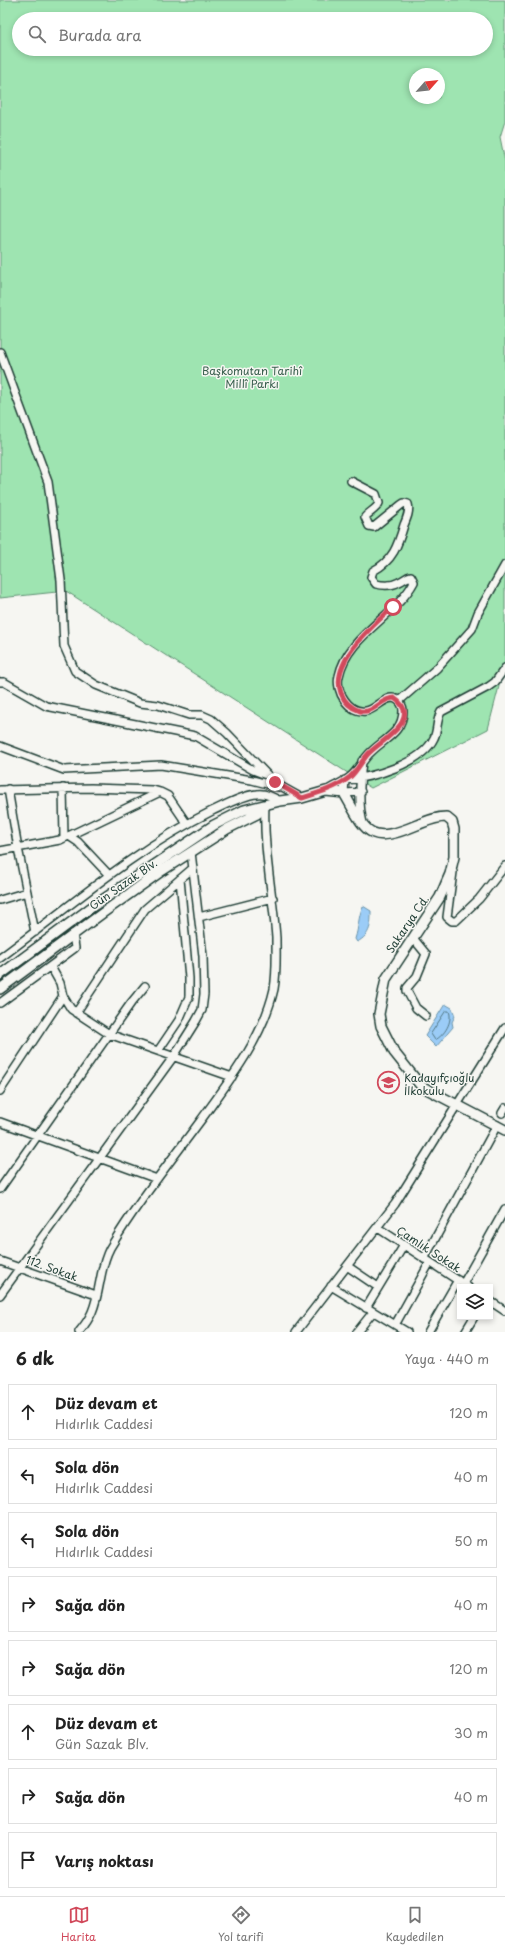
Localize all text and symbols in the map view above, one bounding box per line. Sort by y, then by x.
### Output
search box [12,12,493,56]
icon: search [26,23,48,45]
text: Burada ara [58,23,141,46]
north arrow [409,68,445,104]
park label: Başkomutan Tarihî Millî Parkı [202,362,303,392]
route start [384,598,402,616]
route end [266,773,284,791]
street label: Gün Sazak Blv. [86,854,161,914]
street label: Sakarya Cd. [381,892,433,956]
place label: Kadayıfçıoğlu İlkokulu [404,1069,474,1099]
school or university icon: Kadayıfçıoğlu İlkokulu [376,1070,402,1096]
street label: Çamlık Sokak [393,1222,465,1277]
street label: 112. Sokak [24,1251,81,1285]
map controls [457,1284,493,1320]
button: layers [457,1284,493,1320]
text: 6 dk [16,1345,54,1371]
text: Yaya · 440 m [405,1349,489,1368]
text: Düz devam et [55,1391,158,1414]
icon: ahead [17,1401,39,1423]
text: 120 m [449,1403,488,1422]
text: Hıdırlık Caddesi [55,1414,153,1433]
text: Sola dön [55,1455,119,1478]
icon: left [17,1465,39,1487]
text: 40 m [454,1467,488,1486]
text: Hıdırlık Caddesi [55,1478,153,1497]
text: Sola dön [55,1519,119,1542]
icon: left [17,1529,39,1551]
text: 50 m [454,1531,488,1550]
text: Hıdırlık Caddesi [55,1542,153,1561]
icon: right [17,1593,39,1615]
text: Sağa dön [55,1593,125,1616]
text: 40 m [454,1595,488,1614]
icon: right [17,1657,39,1679]
text: Sağa dön [55,1657,125,1680]
text: 120 m [449,1659,488,1678]
text: Düz devam et [55,1711,158,1734]
icon: ahead [17,1721,39,1743]
text: 30 m [454,1723,488,1742]
text: Gün Sazak Blv. [55,1734,149,1753]
icon: right [17,1785,39,1807]
text: Sağa dön [55,1785,125,1808]
text: 40 m [454,1787,488,1806]
icon: arrive [17,1849,39,1871]
text: Varış noktası [55,1849,154,1872]
tab: Harita [61,1904,96,1945]
tab: Yol tarifi [218,1904,264,1945]
tab: Kaydedilen [386,1904,444,1945]

